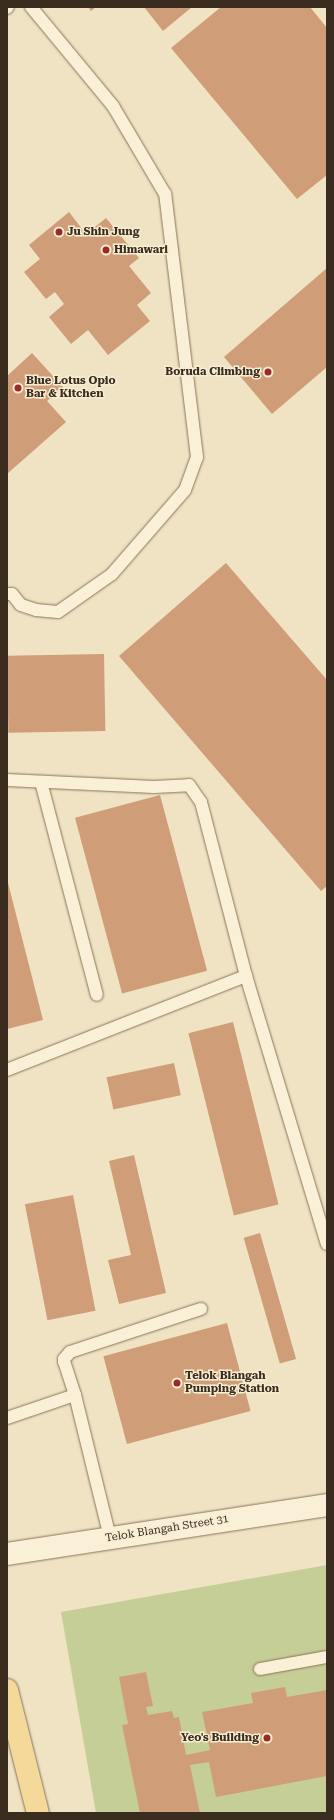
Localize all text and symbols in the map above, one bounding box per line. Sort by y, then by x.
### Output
place label: Ju Shin Jung [67,225,140,239]
marker: Ju Shin Jung [54,227,64,237]
place label: Himawari [114,243,168,257]
marker: Himawari [101,245,111,255]
place label: Boruda Climbing [165,365,260,379]
marker: Boruda Climbing [263,367,273,377]
place label: Blue Lotus Opio Bar & Kitchen [26,375,116,401]
marker: Blue Lotus Opio Bar & Kitchen [13,383,23,393]
place label: Telok Blangah Pumping Station [185,1370,279,1396]
marker: Telok Blangah Pumping Station [172,1378,182,1388]
street label: Telok Blangah Street 31 [104,1513,230,1545]
place label: Yeo's Building [181,1731,259,1745]
marker: Yeo's Building [262,1733,272,1743]

